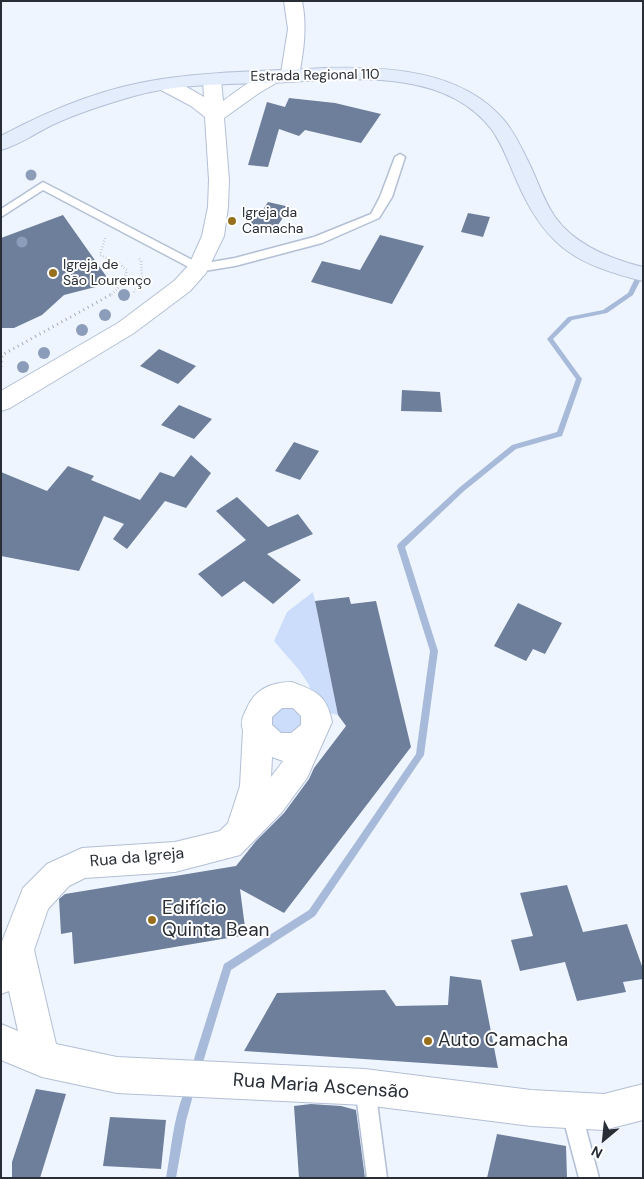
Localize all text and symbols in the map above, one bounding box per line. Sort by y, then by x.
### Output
street label: Estrada Regional 110 [250,66,380,86]
place label: Igreja da Camacha [242,205,303,238]
marker: Igreja da Camacha [226,215,238,227]
place label: Igreja de São Lourenço [63,257,151,290]
marker: Igreja de São Lourenço [47,267,59,279]
street label: Rua da Igreja [89,844,185,872]
place label: Edifício Quinta Bean [162,898,269,942]
marker: Edifício Quinta Bean [146,914,158,926]
place label: Auto Camacha [438,1030,568,1052]
marker: Auto Camacha [422,1035,434,1047]
street label: Rua Maria Ascensão [232,1069,410,1105]
north arrow [579,1114,629,1164]
text: N [588,1142,606,1163]

